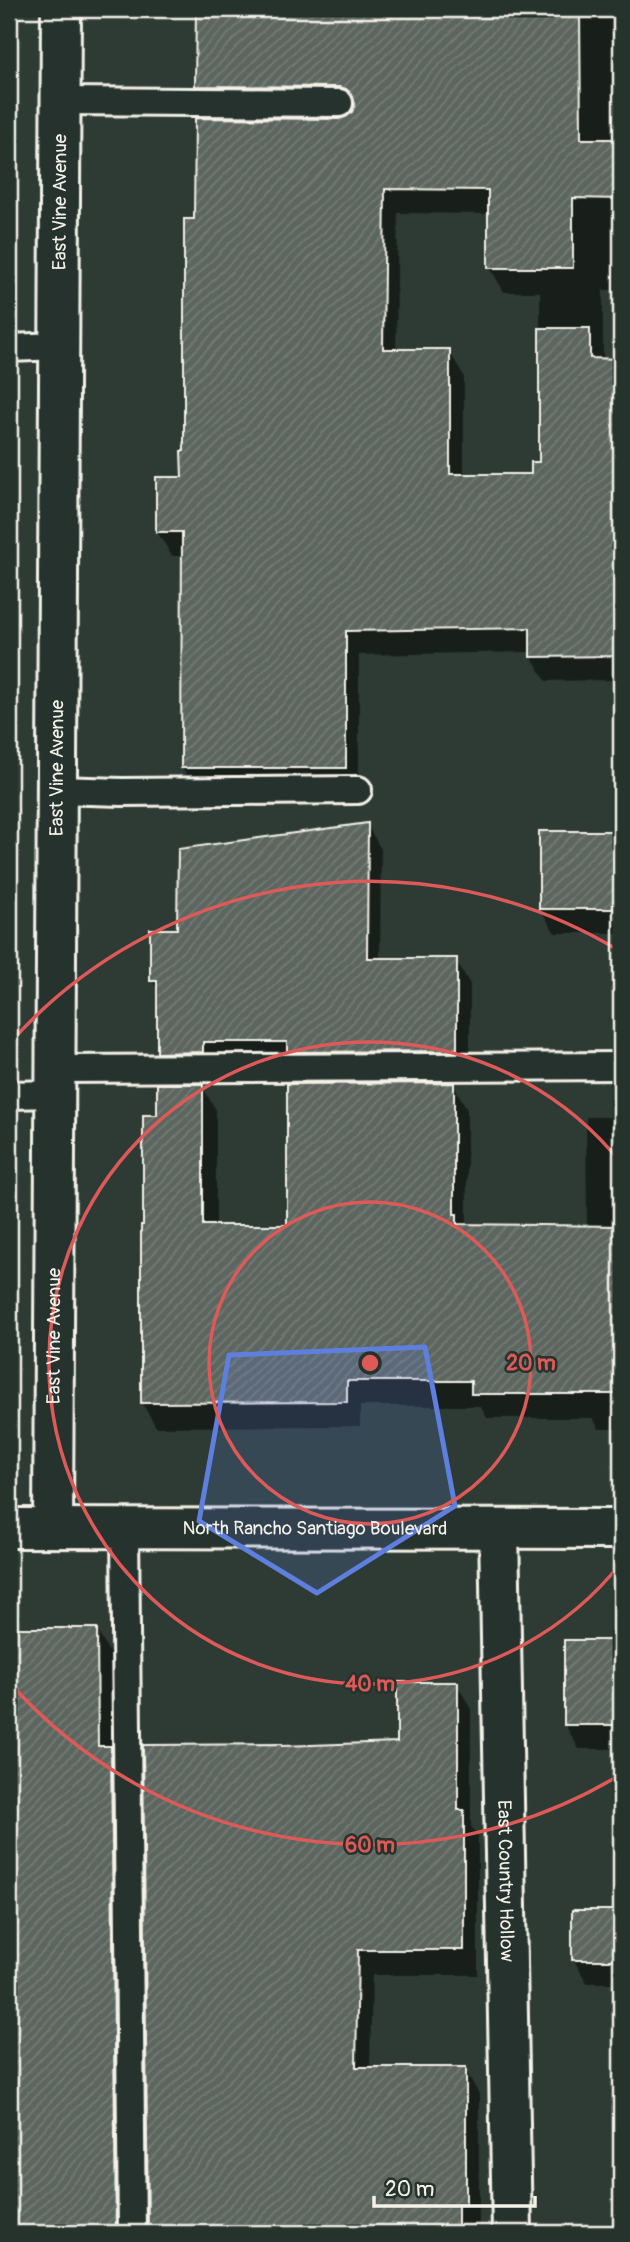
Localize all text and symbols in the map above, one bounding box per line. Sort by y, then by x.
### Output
street label: East Vine Avenue [48,133,72,270]
street label: East Vine Avenue [45,699,69,836]
street label: East Vine Avenue [42,1267,66,1404]
text: 20 m [506,1350,556,1377]
centre of rings [358,1351,382,1375]
street label: North Rancho Santiago Boulevard [183,1516,447,1541]
text: 40 m [345,1671,395,1698]
street label: East Country Hollow [492,1800,519,1962]
text: 60 m [345,1832,395,1859]
scale bar [374,2165,536,2209]
text: 20 m [385,2176,434,2203]

